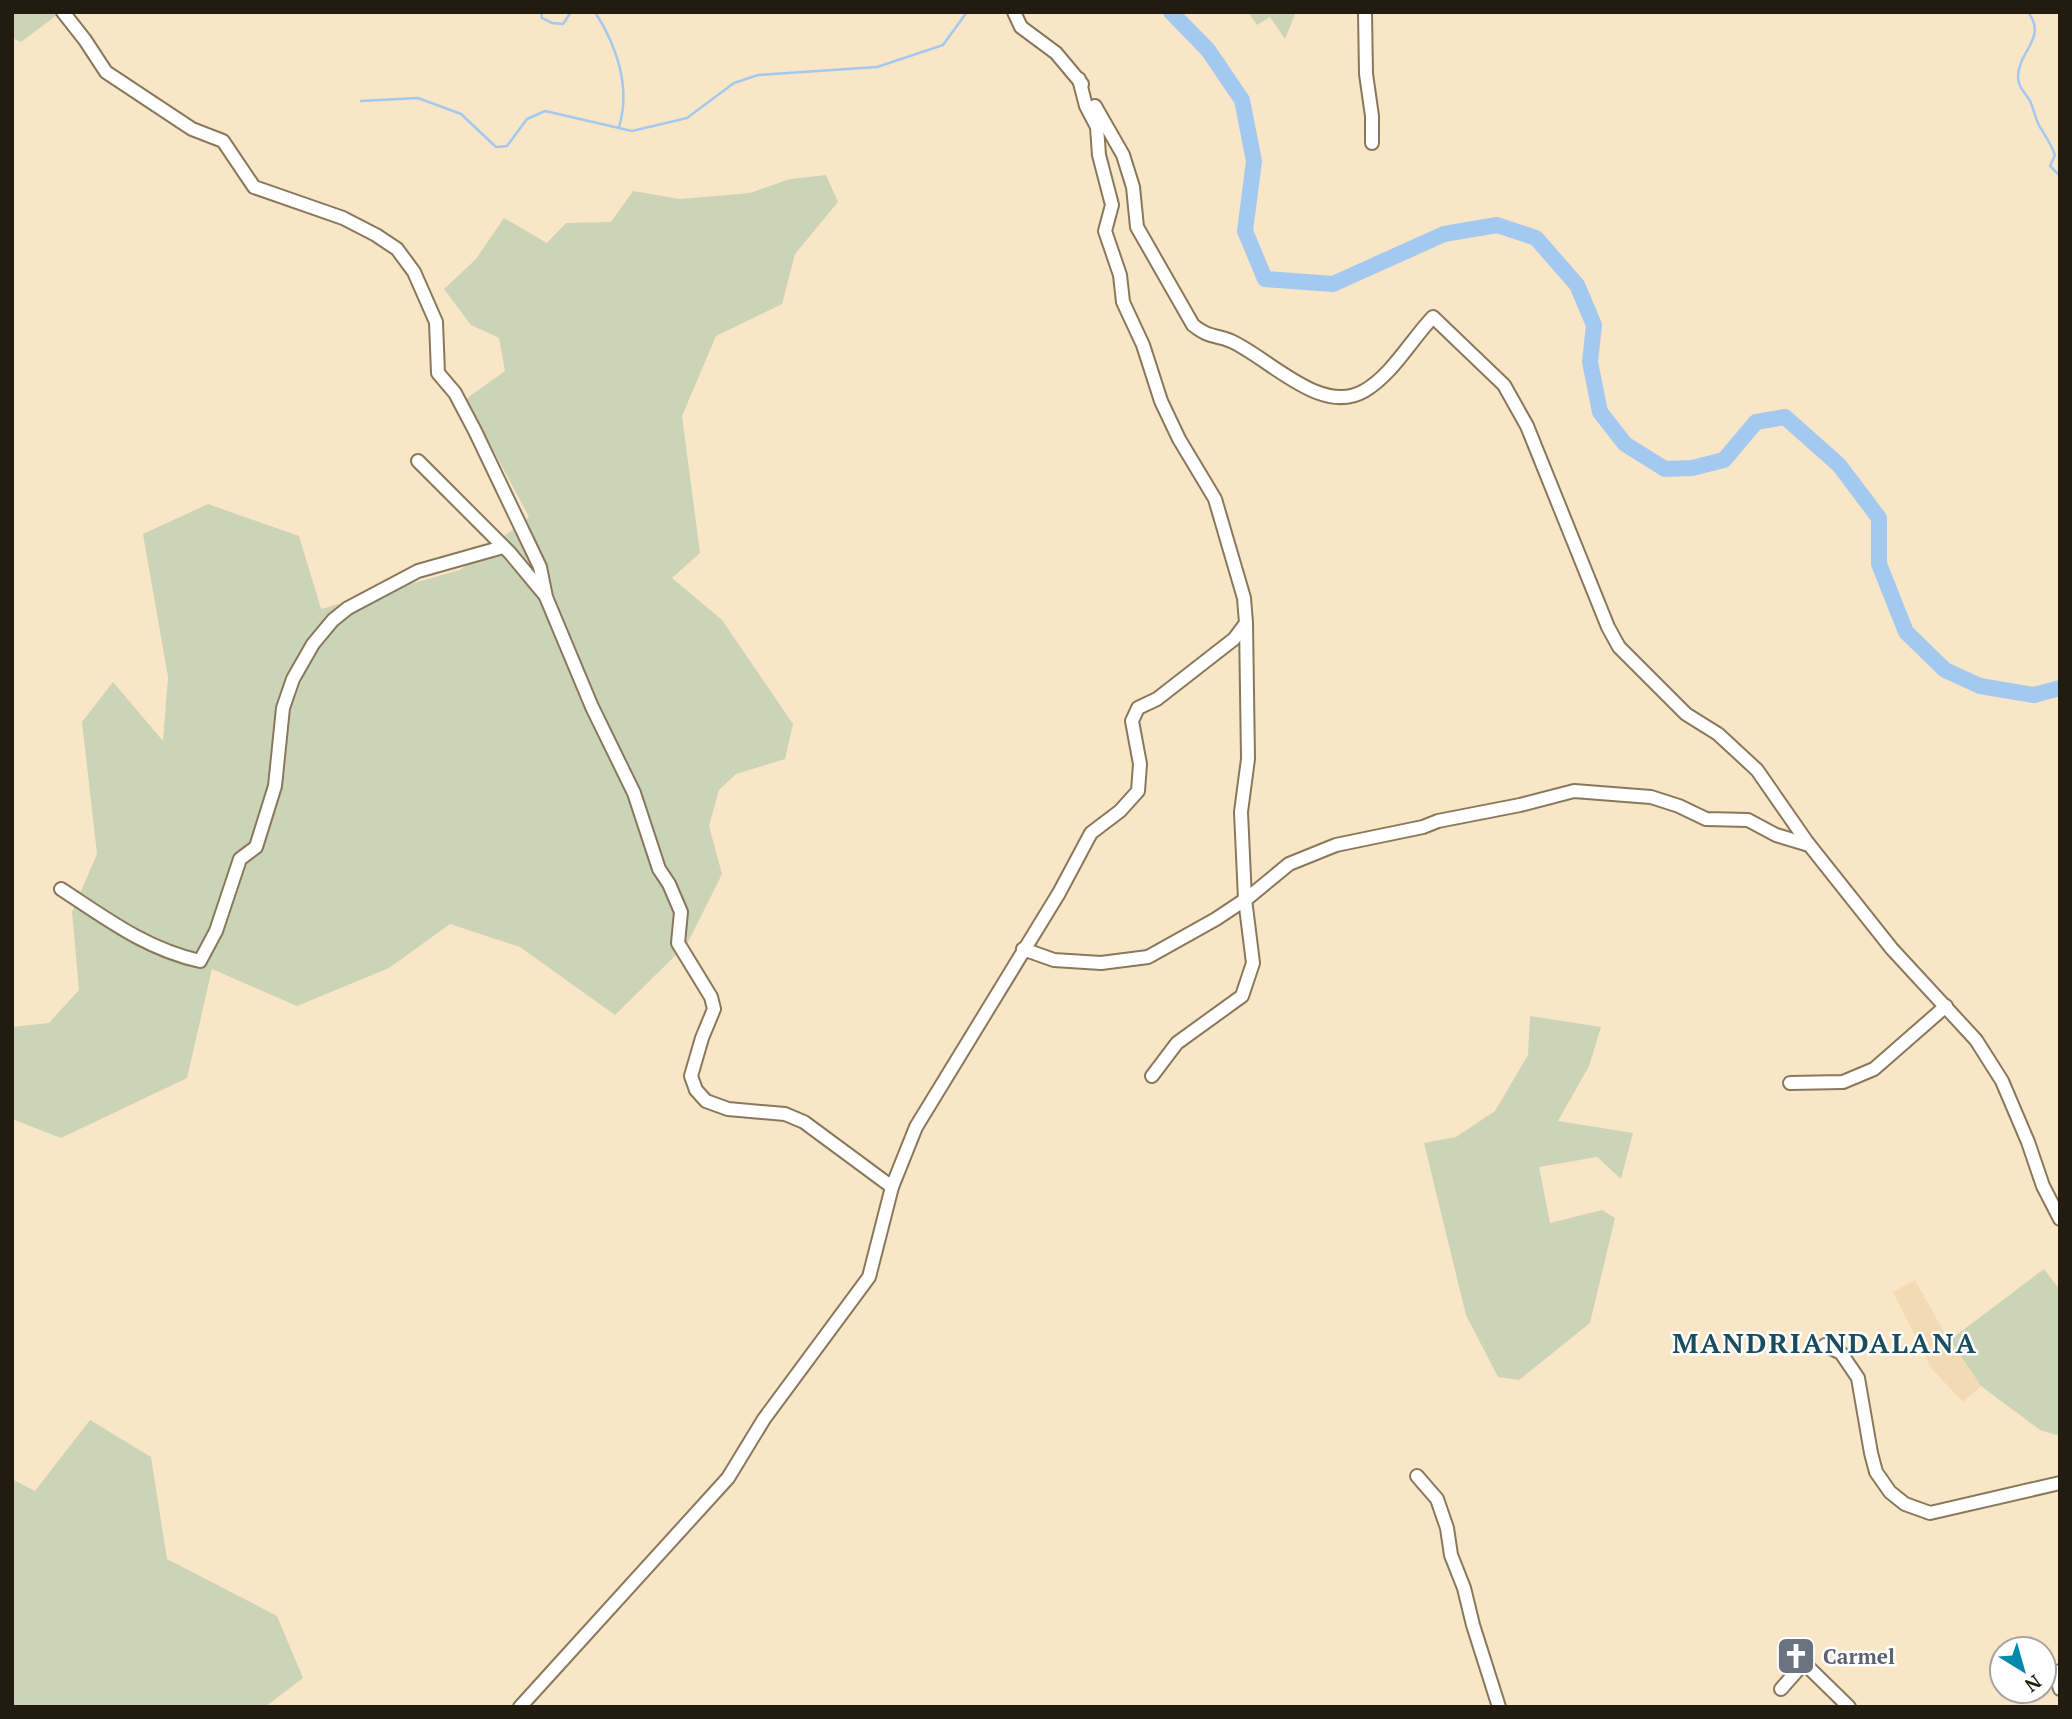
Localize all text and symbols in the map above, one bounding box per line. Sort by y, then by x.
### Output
district label: MANDRIANDALANA [1672,1324,1978,1361]
church icon: Carmel [1775,1635,1817,1677]
north arrow [1988,1635,2058,1705]
place label: Carmel [1823,1642,1895,1670]
text: N [2020,1670,2047,1699]

